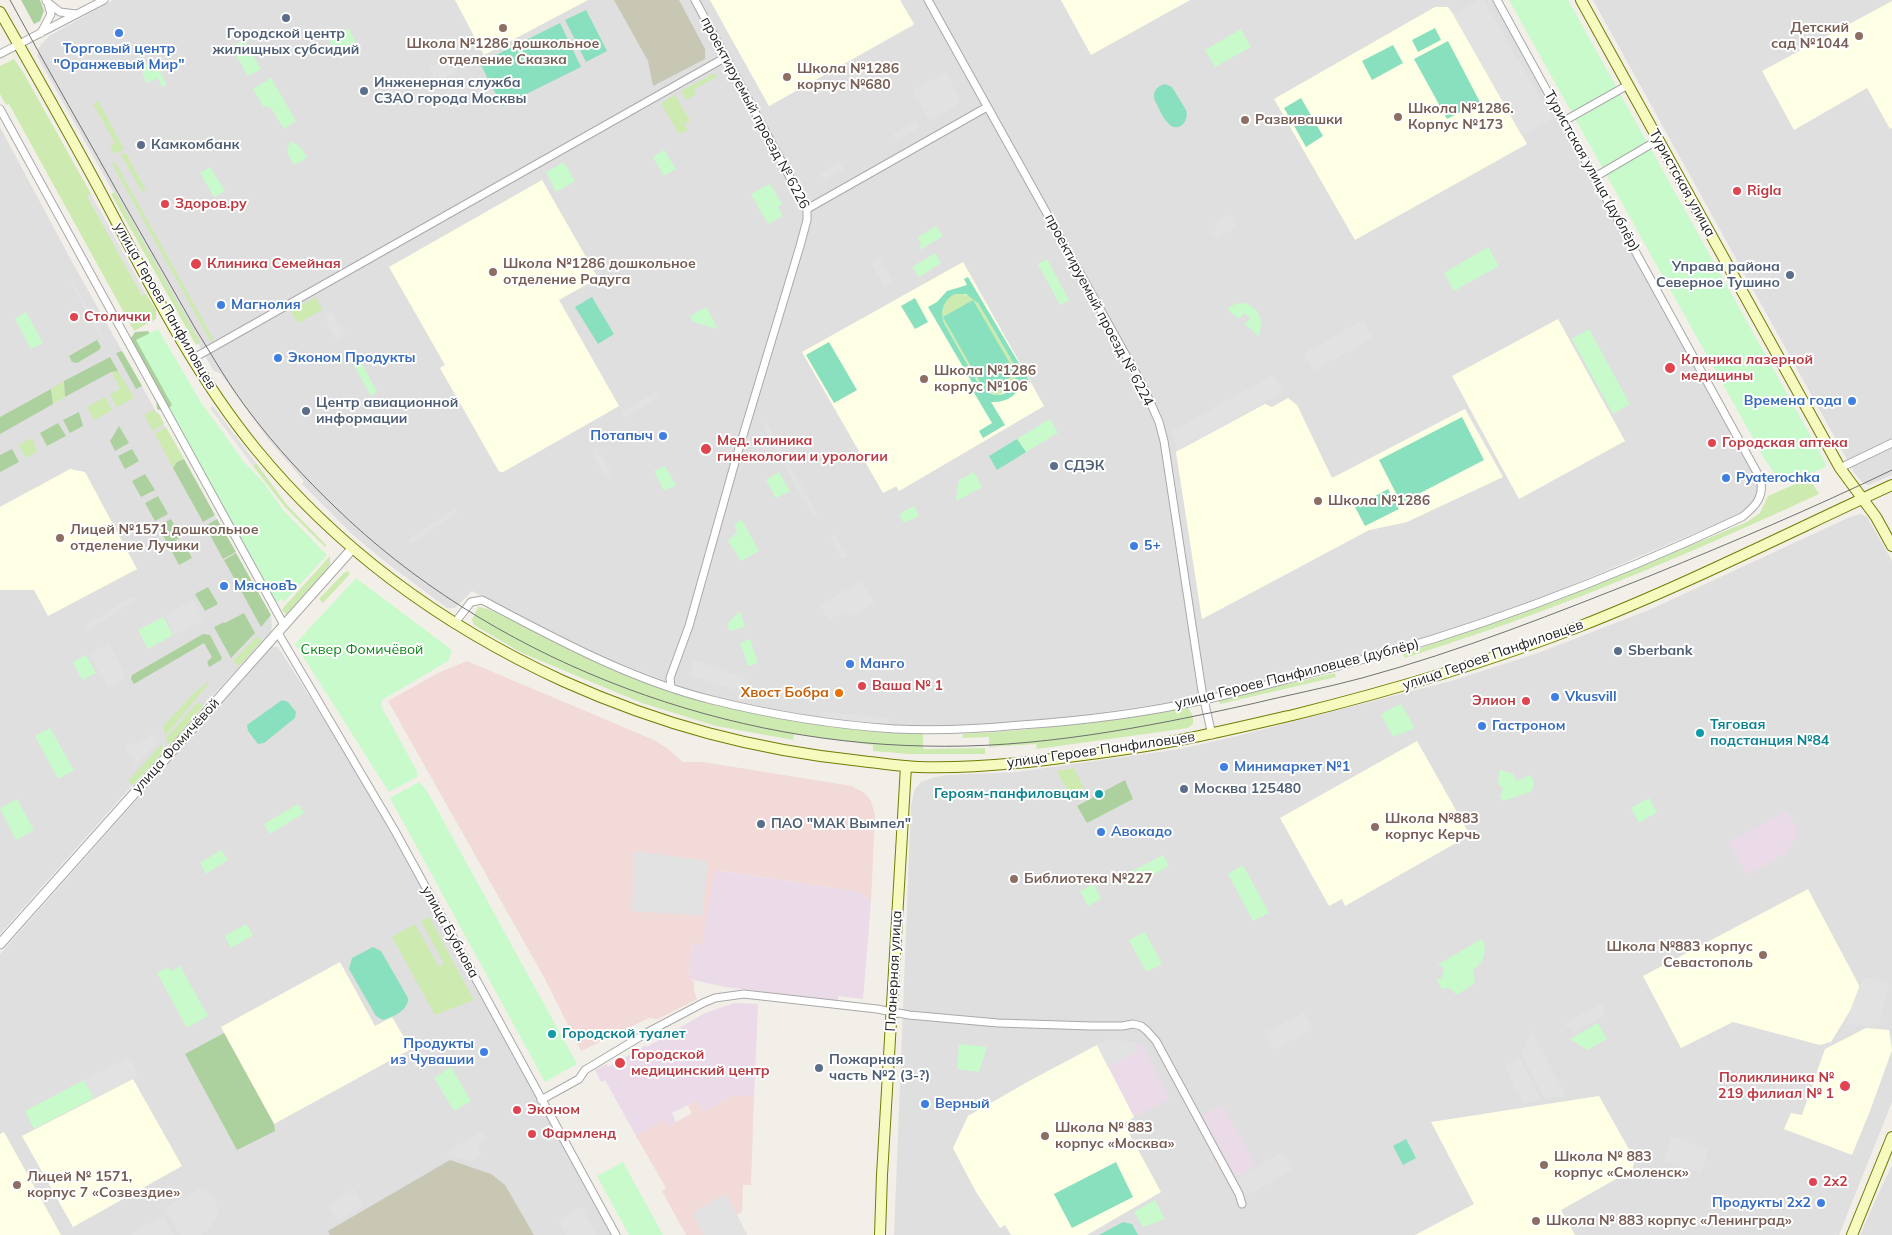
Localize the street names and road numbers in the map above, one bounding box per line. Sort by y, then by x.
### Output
street label: проектируемый проезд № 6226 [697,14,813,212]
street label: Туристская улица (дублёр) [1541,88,1643,254]
street label: Туристская улица [1645,126,1719,240]
street label: проектируемый проезд № 6224 [1041,211,1157,409]
street label: улица Героев Панфиловцев [110,220,220,392]
street label: улица Героев Панфиловцев [1400,616,1586,694]
street label: улица Героев Панфиловцев (дублёр) [1173,635,1421,713]
street label: улица Фомичёвой [129,695,223,797]
street label: улица Героев Панфиловцев [1006,728,1196,772]
street label: улица Бубнова [418,883,482,981]
street label: Планерная улица [882,910,906,1032]

